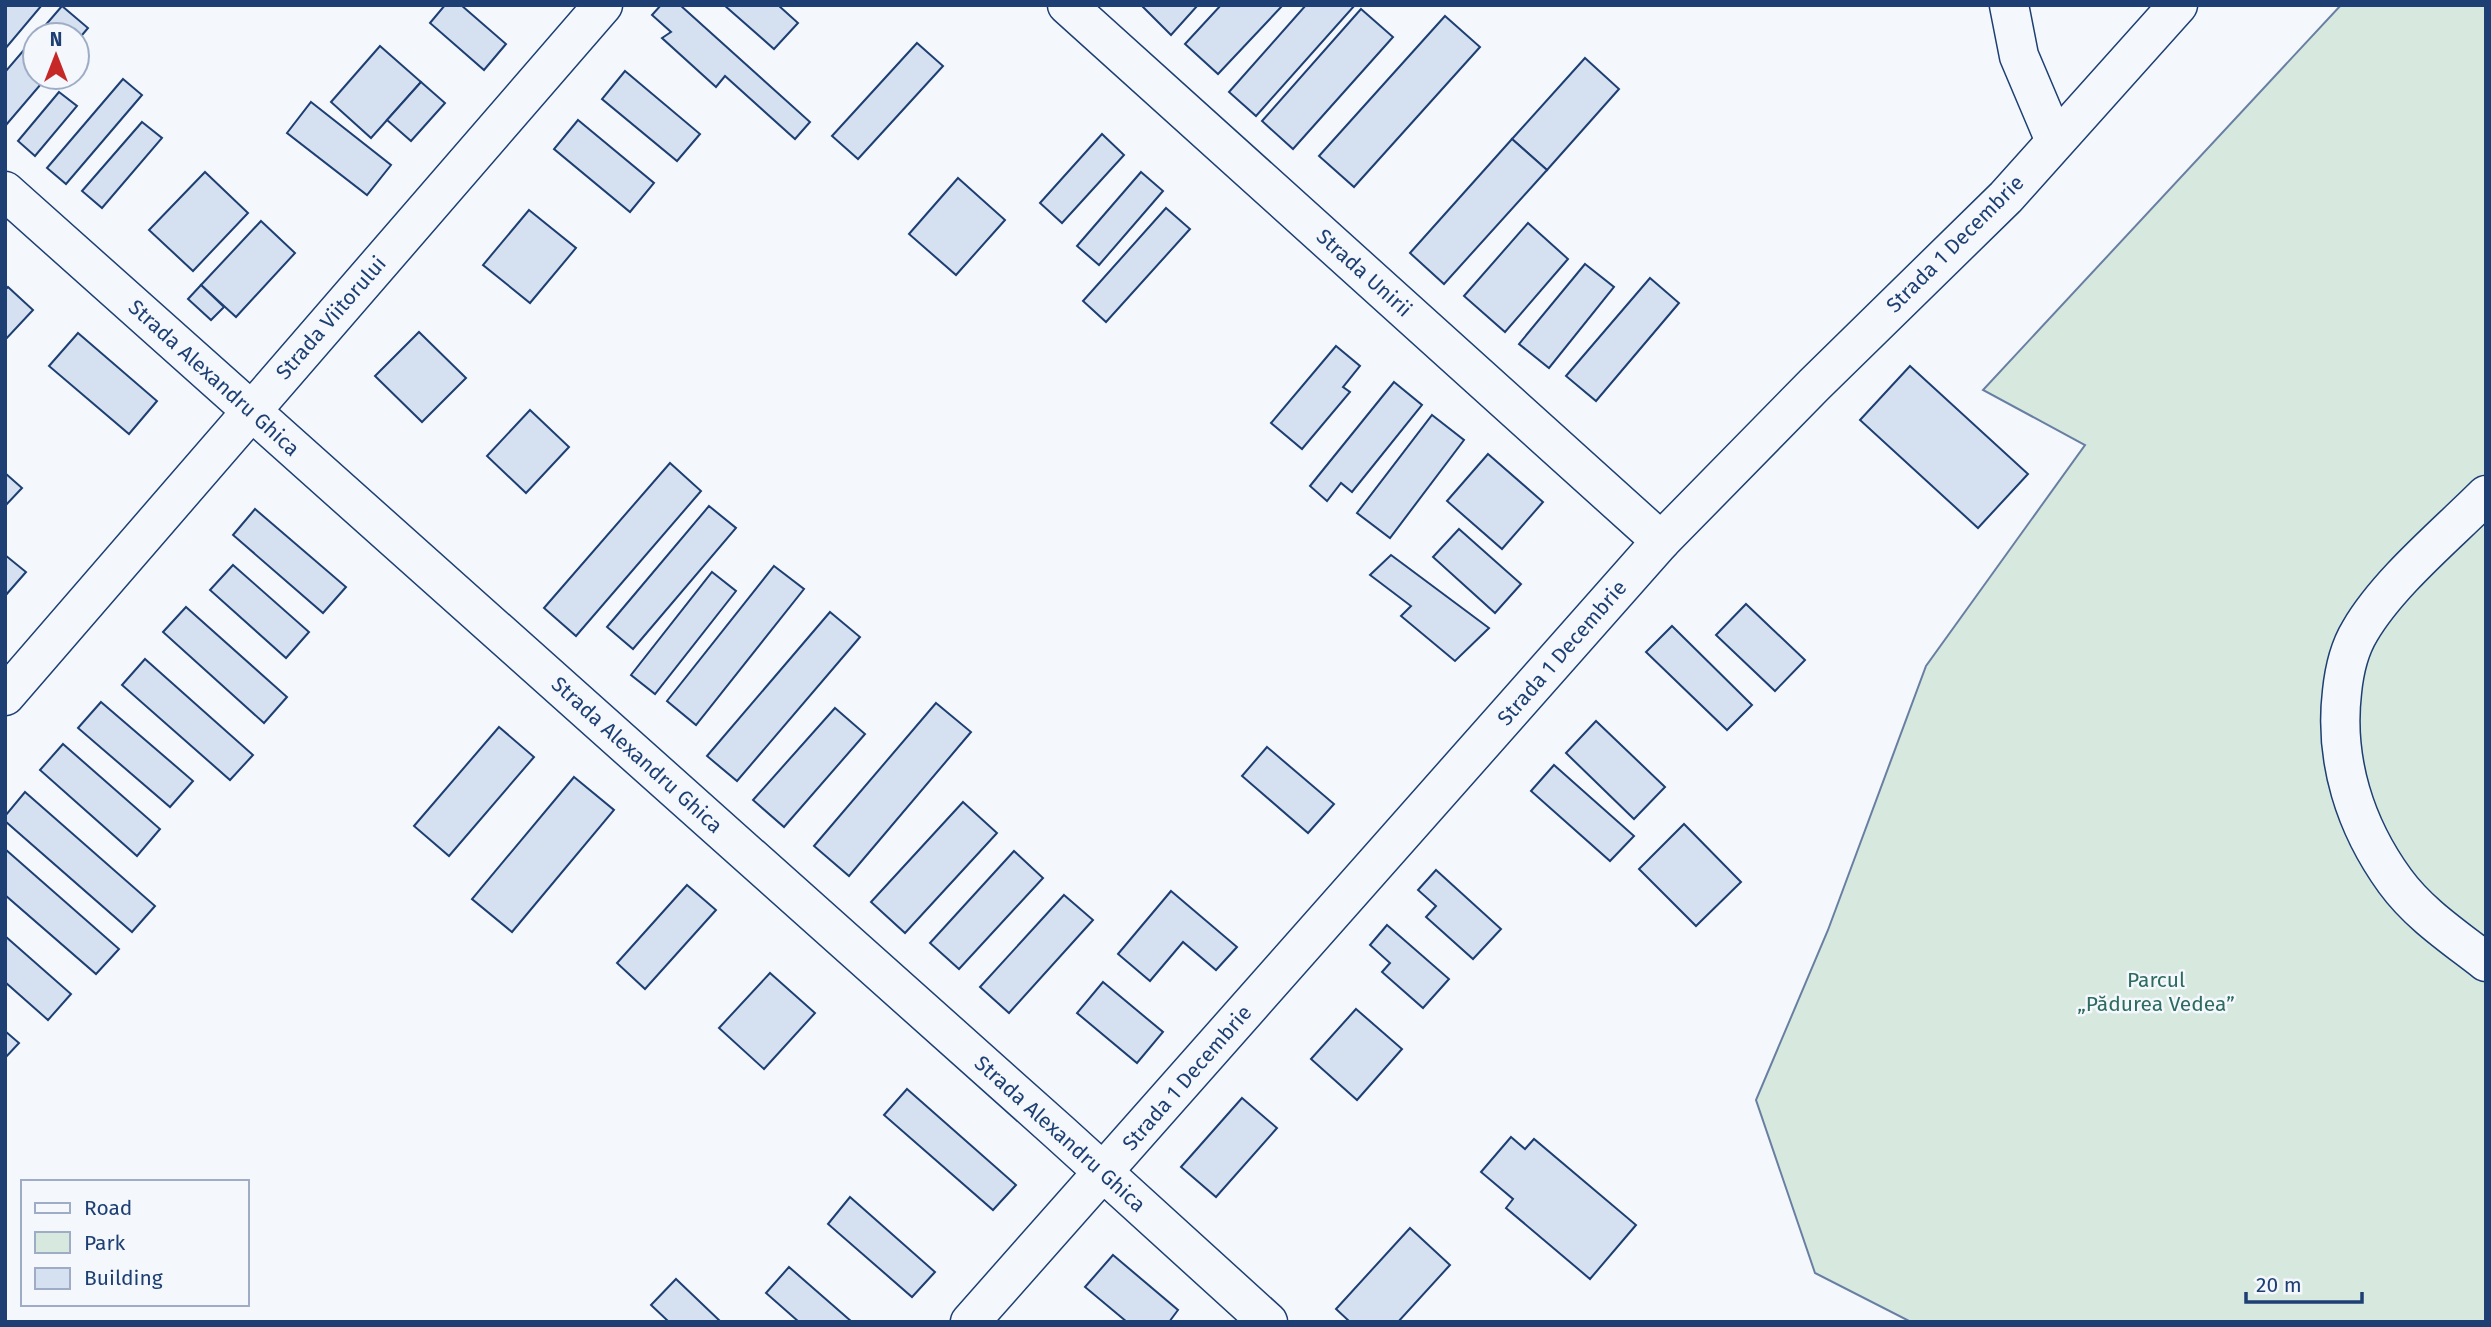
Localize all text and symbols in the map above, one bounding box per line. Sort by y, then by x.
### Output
north arrow [21,21,91,91]
text: N [50,28,62,51]
street label: Strada 1 Decembrie [1881,170,2029,318]
street label: Strada Unirii [1311,223,1417,323]
street label: Strada Viitorului [270,251,392,385]
street label: Strada Alexandru Ghica [123,294,305,462]
street label: Strada 1 Decembrie [1492,575,1632,731]
street label: Strada Alexandru Ghica [546,671,728,839]
park label: Parcul „Pădurea Vedea” [2077,967,2235,1017]
street label: Strada 1 Decembrie [1117,1000,1257,1156]
street label: Strada Alexandru Ghica [969,1050,1151,1218]
legend [21,1180,248,1306]
text: Road [84,1195,132,1221]
text: Park [84,1230,126,1256]
scale bar [2246,1260,2362,1304]
text: Building [84,1265,163,1291]
text: 20 m [2256,1272,2302,1298]

